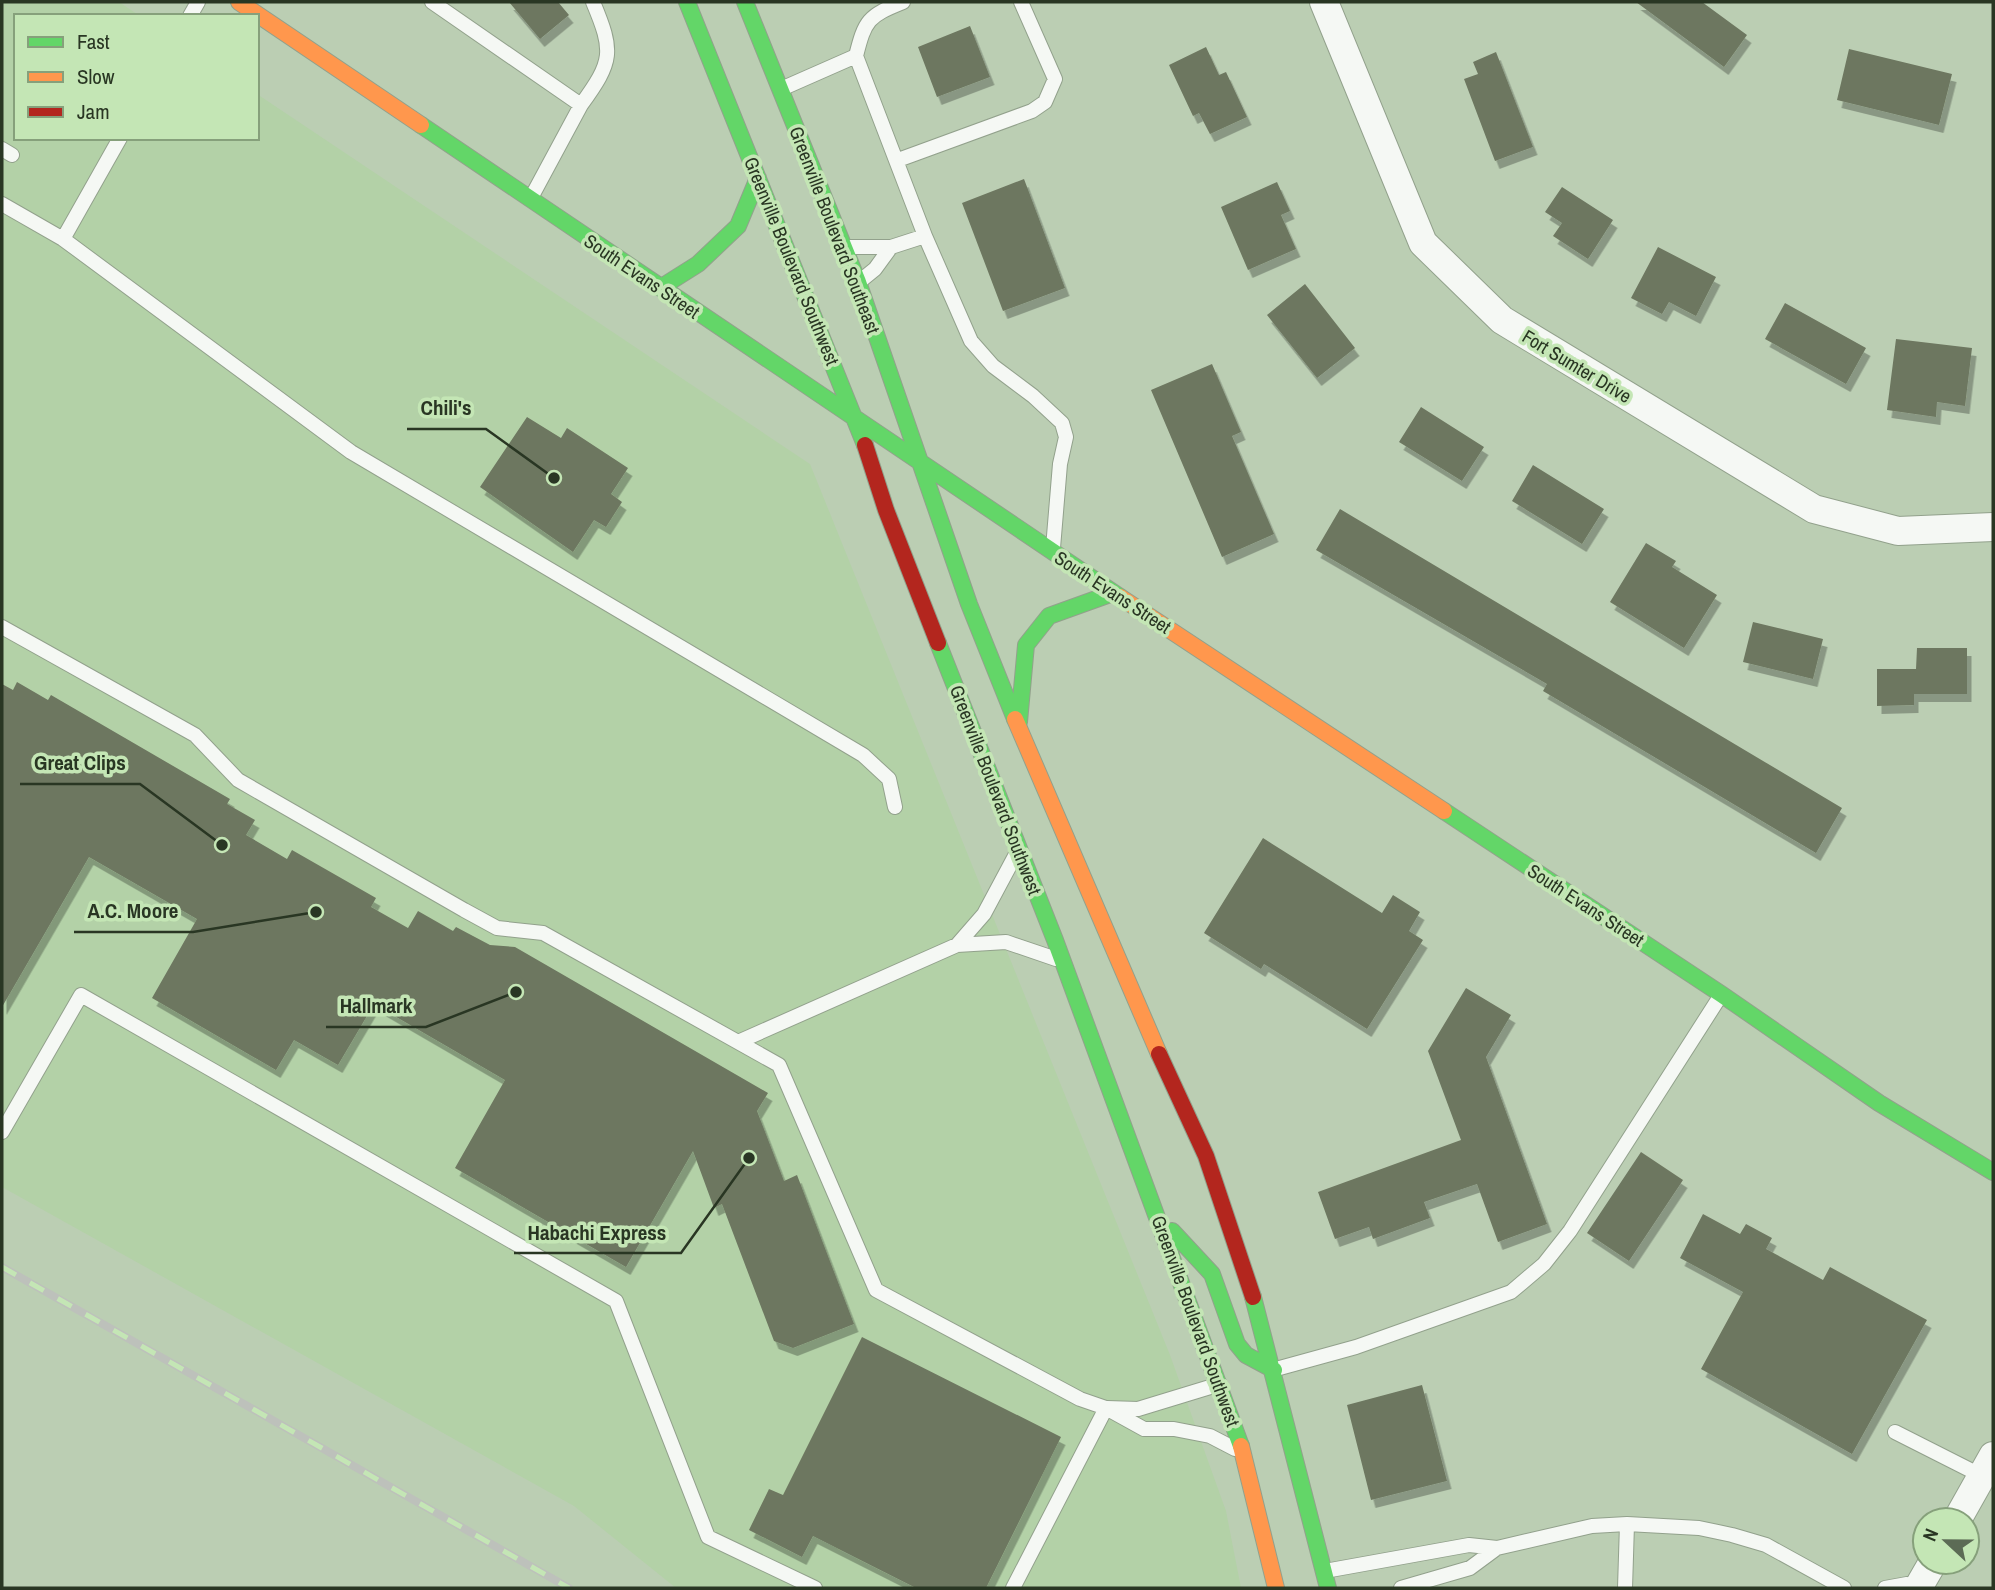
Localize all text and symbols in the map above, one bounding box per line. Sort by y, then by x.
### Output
legend [14,14,259,140]
text: Fast [77,27,110,56]
text: Slow [77,62,115,91]
text: Jam [77,97,110,126]
street label: Greenville Boulevard Southeast [783,123,887,338]
street label: Greenville Boulevard Southwest [738,153,846,370]
street label: South Evans Street [579,228,705,325]
street label: Fort Sumter Drive [1518,323,1636,409]
callout: Chili's [407,387,486,429]
text: Chili's [421,393,472,422]
street label: South Evans Street [1050,545,1177,640]
street label: Greenville Boulevard Southwest [944,681,1048,899]
callout: Great Clips [20,742,140,784]
text: Great Clips [34,748,126,777]
street label: South Evans Street [1523,858,1650,953]
callout: A.C. Moore [74,890,193,932]
text: A.C. Moore [88,896,178,925]
callout: Hallmark [326,985,426,1027]
text: Hallmark [340,991,413,1020]
callout: Habachi Express [514,1211,681,1253]
street label: Greenville Boulevard Southwest [1146,1212,1247,1431]
text: Habachi Express [528,1218,666,1247]
north arrow [1911,1506,1981,1576]
text: N [1916,1525,1944,1545]

